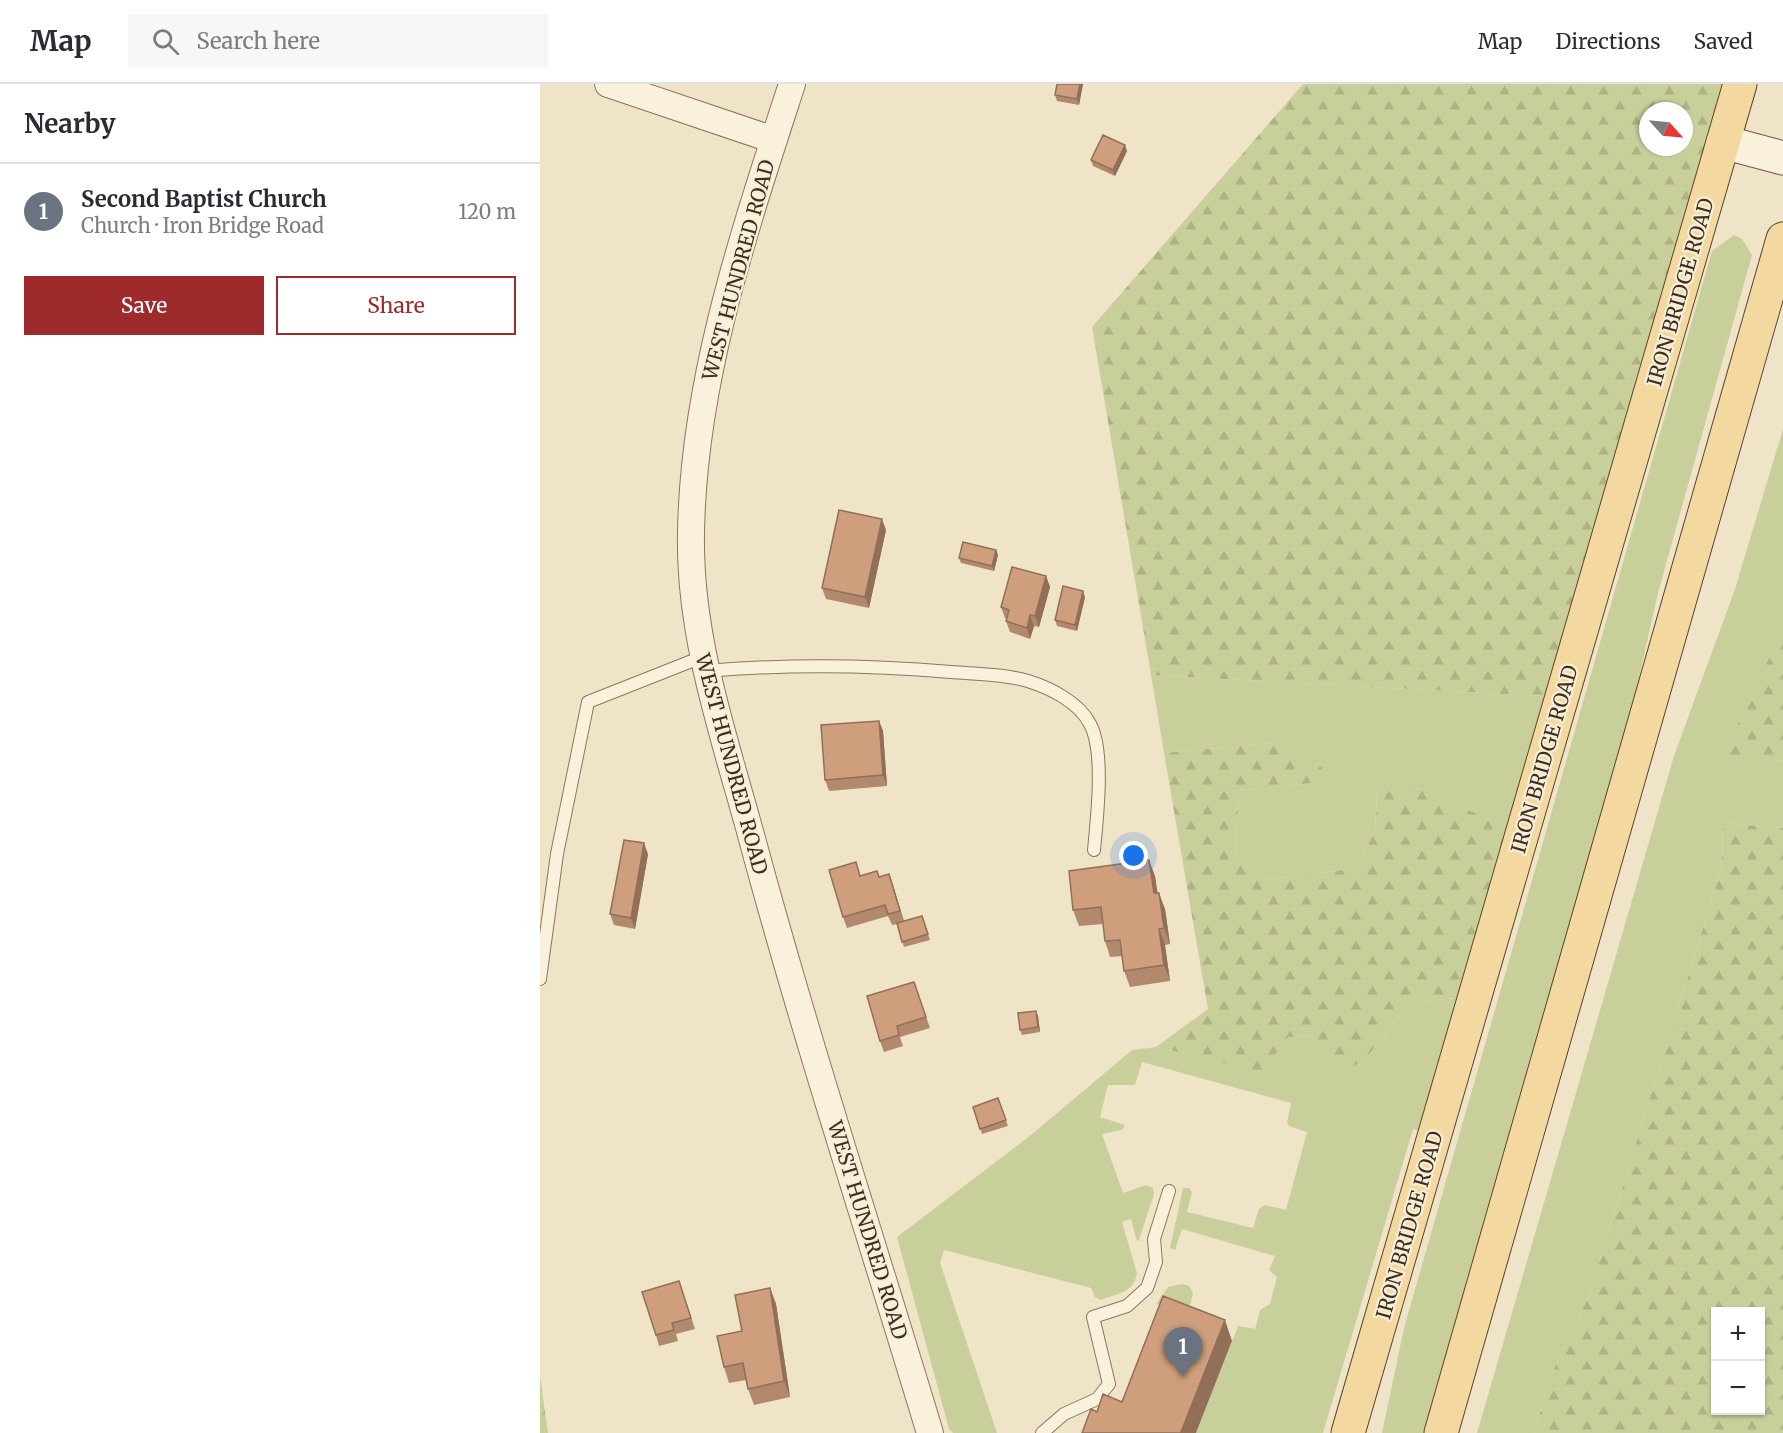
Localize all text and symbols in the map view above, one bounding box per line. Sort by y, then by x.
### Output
search box [128,14,548,68]
text: Map [30,23,92,59]
icon: search [149,25,182,58]
text: Search here [197,27,320,55]
text: Map [1478,28,1522,55]
text: Directions [1555,28,1660,55]
text: Saved [1693,28,1753,55]
north arrow [1639,102,1693,156]
text: Nearby [24,107,116,140]
street label: WEST HUNDRED ROAD [696,157,780,384]
text: Second Baptist Church [81,185,327,213]
street label: IRON BRIDGE ROAD [1641,195,1719,389]
text: 1 [39,199,48,224]
text: 120 m [458,199,516,224]
text: Church · Iron Bridge Road [81,213,324,238]
button: Save [24,276,264,335]
button: Share [276,276,516,335]
street label: WEST HUNDRED ROAD [690,650,774,877]
street label: IRON BRIDGE ROAD [1505,662,1583,856]
your location [1119,841,1148,870]
street label: WEST HUNDRED ROAD [822,1117,913,1342]
street label: IRON BRIDGE ROAD [1370,1128,1448,1322]
map controls [1711,1307,1765,1415]
button: + [1711,1307,1765,1361]
pin: 1 [1164,1328,1202,1377]
button: − [1711,1361,1765,1415]

